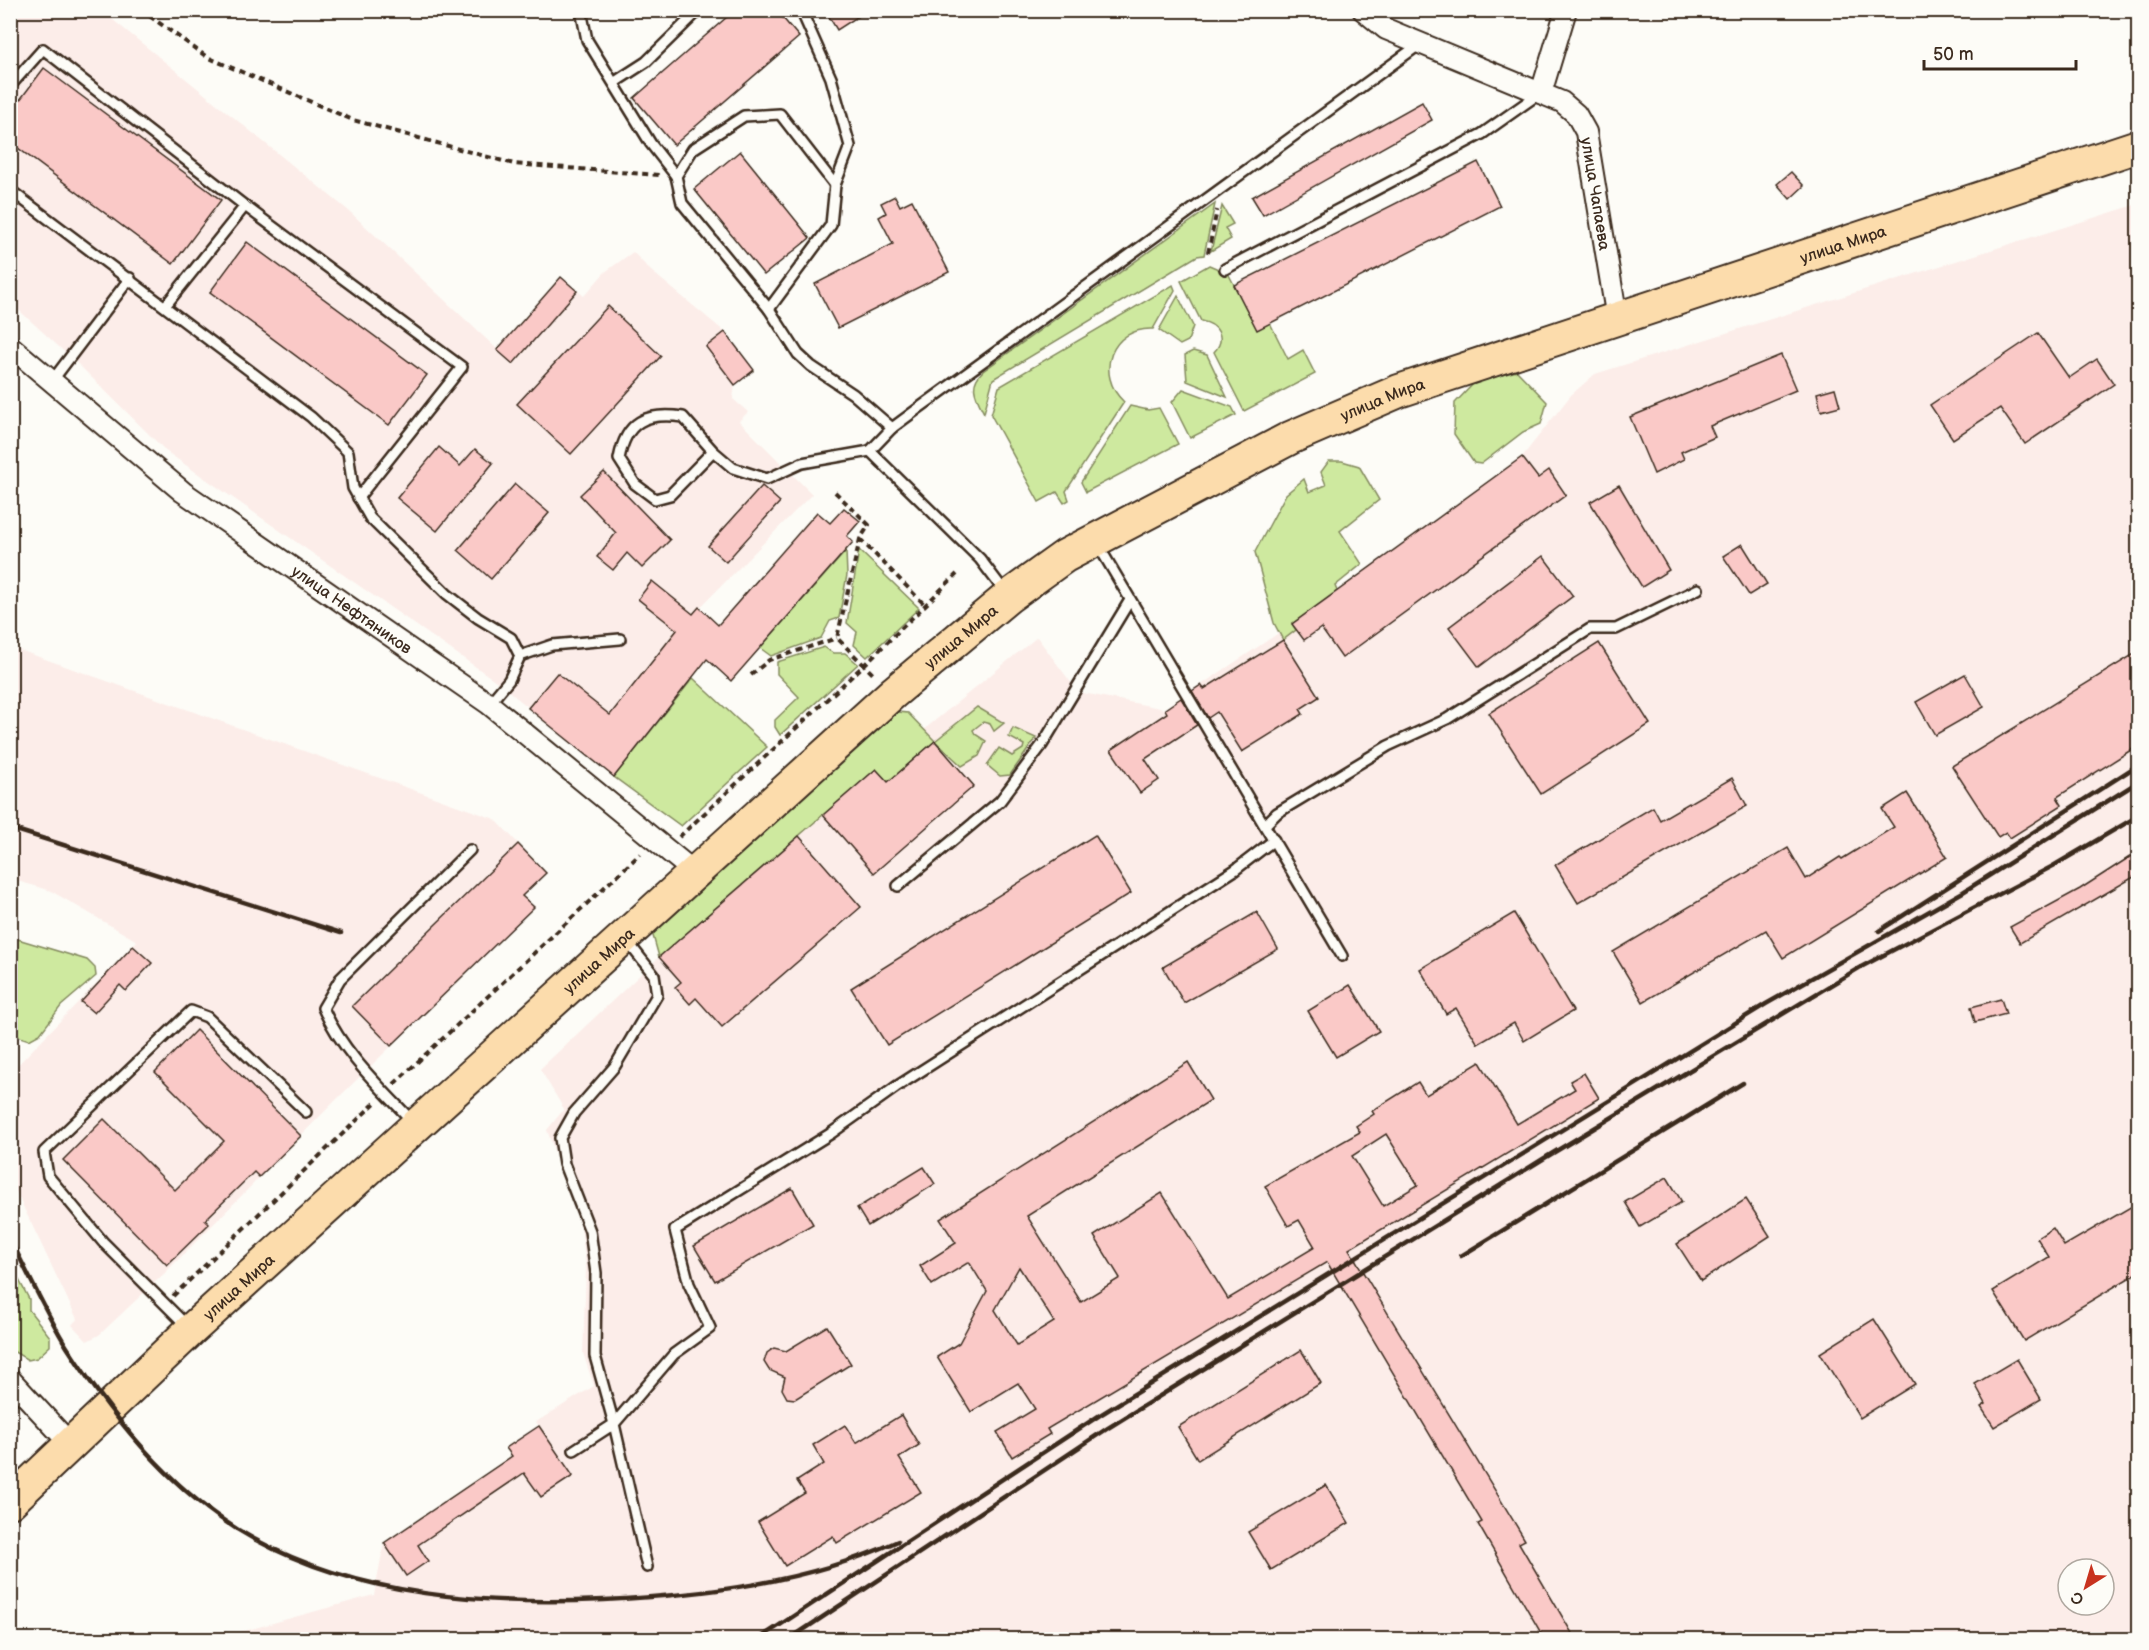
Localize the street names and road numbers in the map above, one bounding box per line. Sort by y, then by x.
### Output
street label: улица Чапаева [1576,136,1614,252]
street label: улица Мира [1798,222,1889,268]
street label: улица Мира [1338,375,1428,426]
street label: улица Нефтяников [287,562,415,659]
street label: улица Мира [921,601,1003,673]
street label: улица Мира [560,924,639,998]
street label: улица Мира [200,1250,280,1325]

